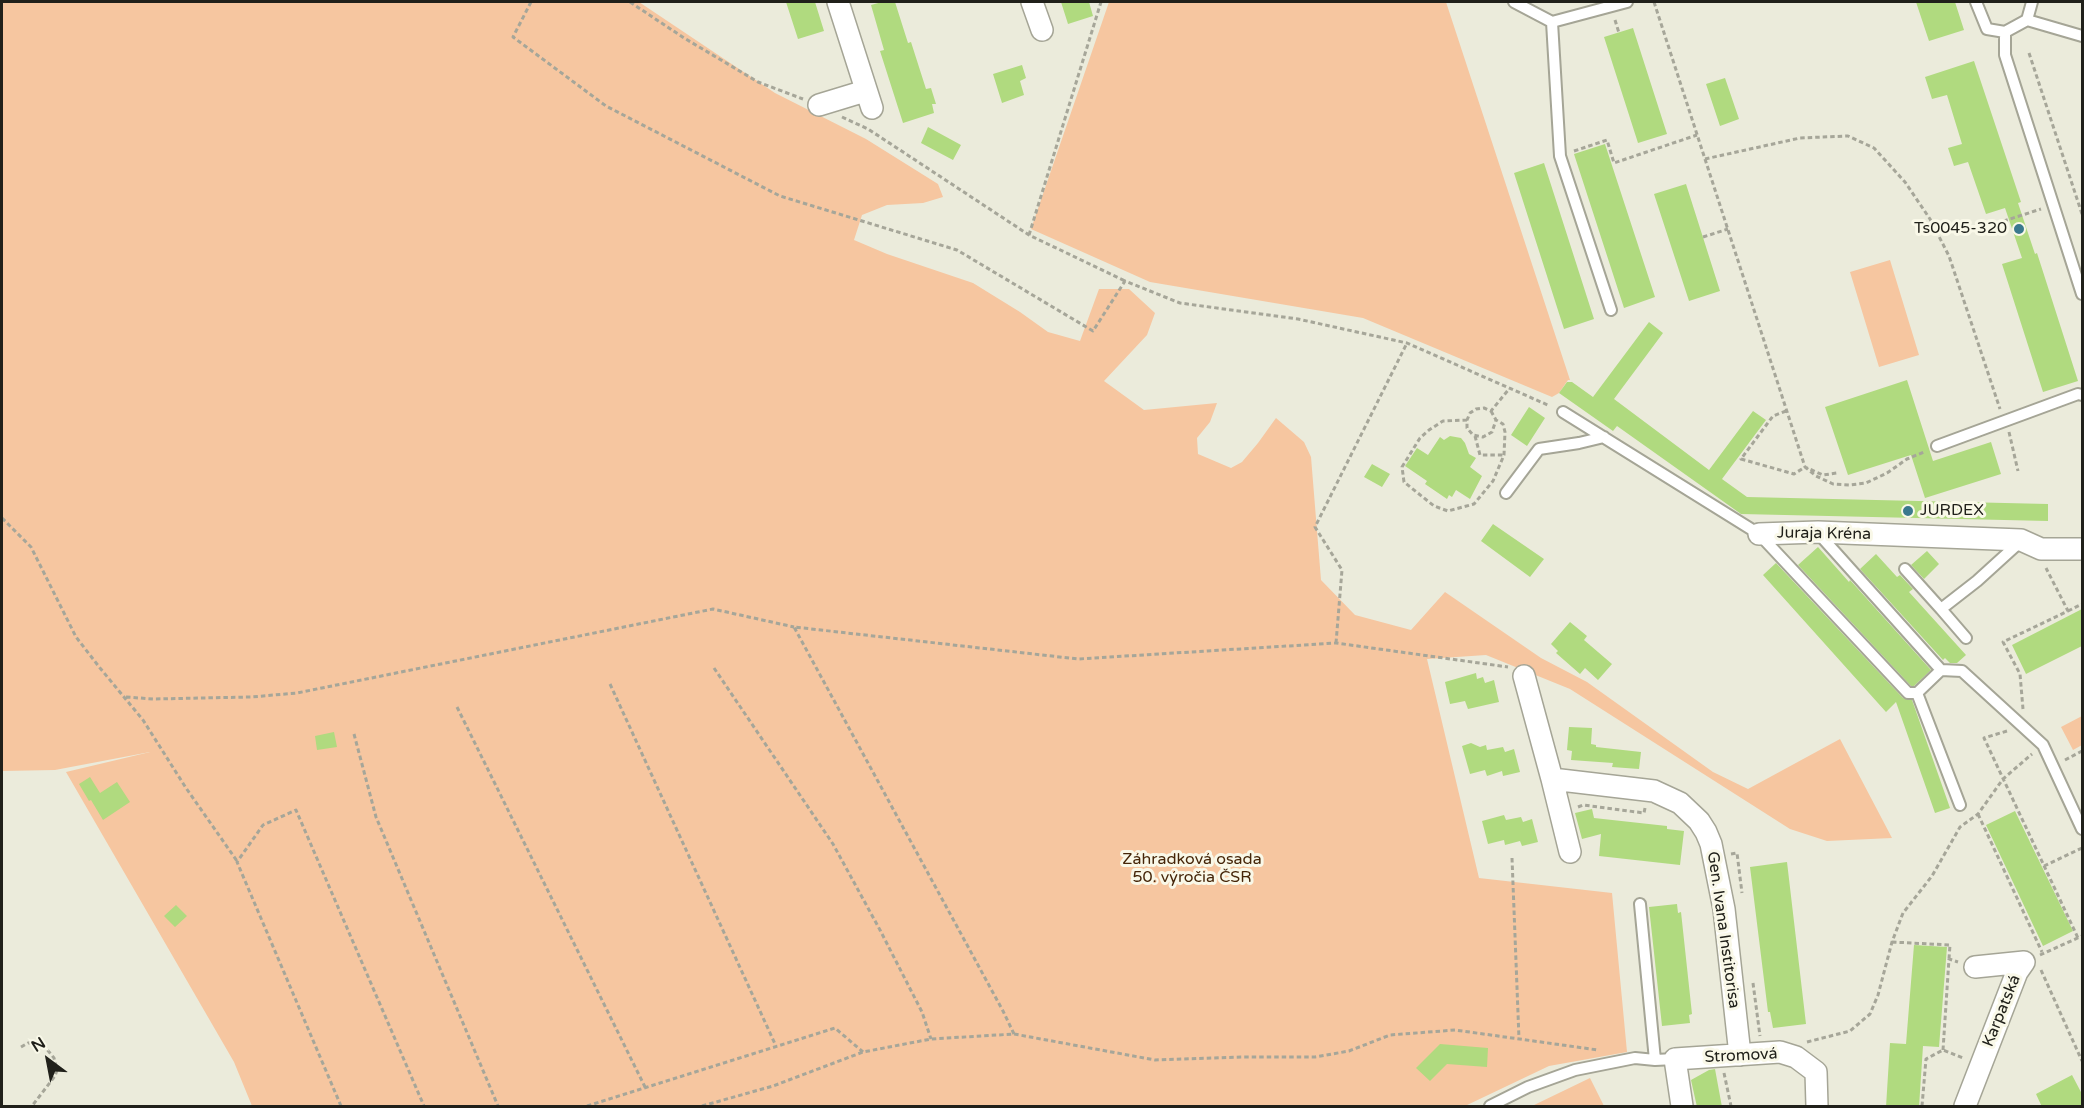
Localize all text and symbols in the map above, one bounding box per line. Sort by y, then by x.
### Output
place label: Ts0045-320 [1914,219,2007,239]
marker: Ts0045-320 [2012,222,2026,236]
place label: JURDEX [1920,501,1984,521]
marker: JURDEX [1901,504,1915,518]
street label: Juraja Kréna [1777,524,1871,544]
park label: Záhradková osada 50. výročia ČSR [1122,850,1262,888]
street label: Gen. Ivana Institorisa [1702,850,1744,1010]
street label: Karpatská [1979,972,2025,1050]
north arrow [18,1030,78,1090]
text: N [28,1033,49,1057]
street label: Stromová [1704,1045,1778,1067]

